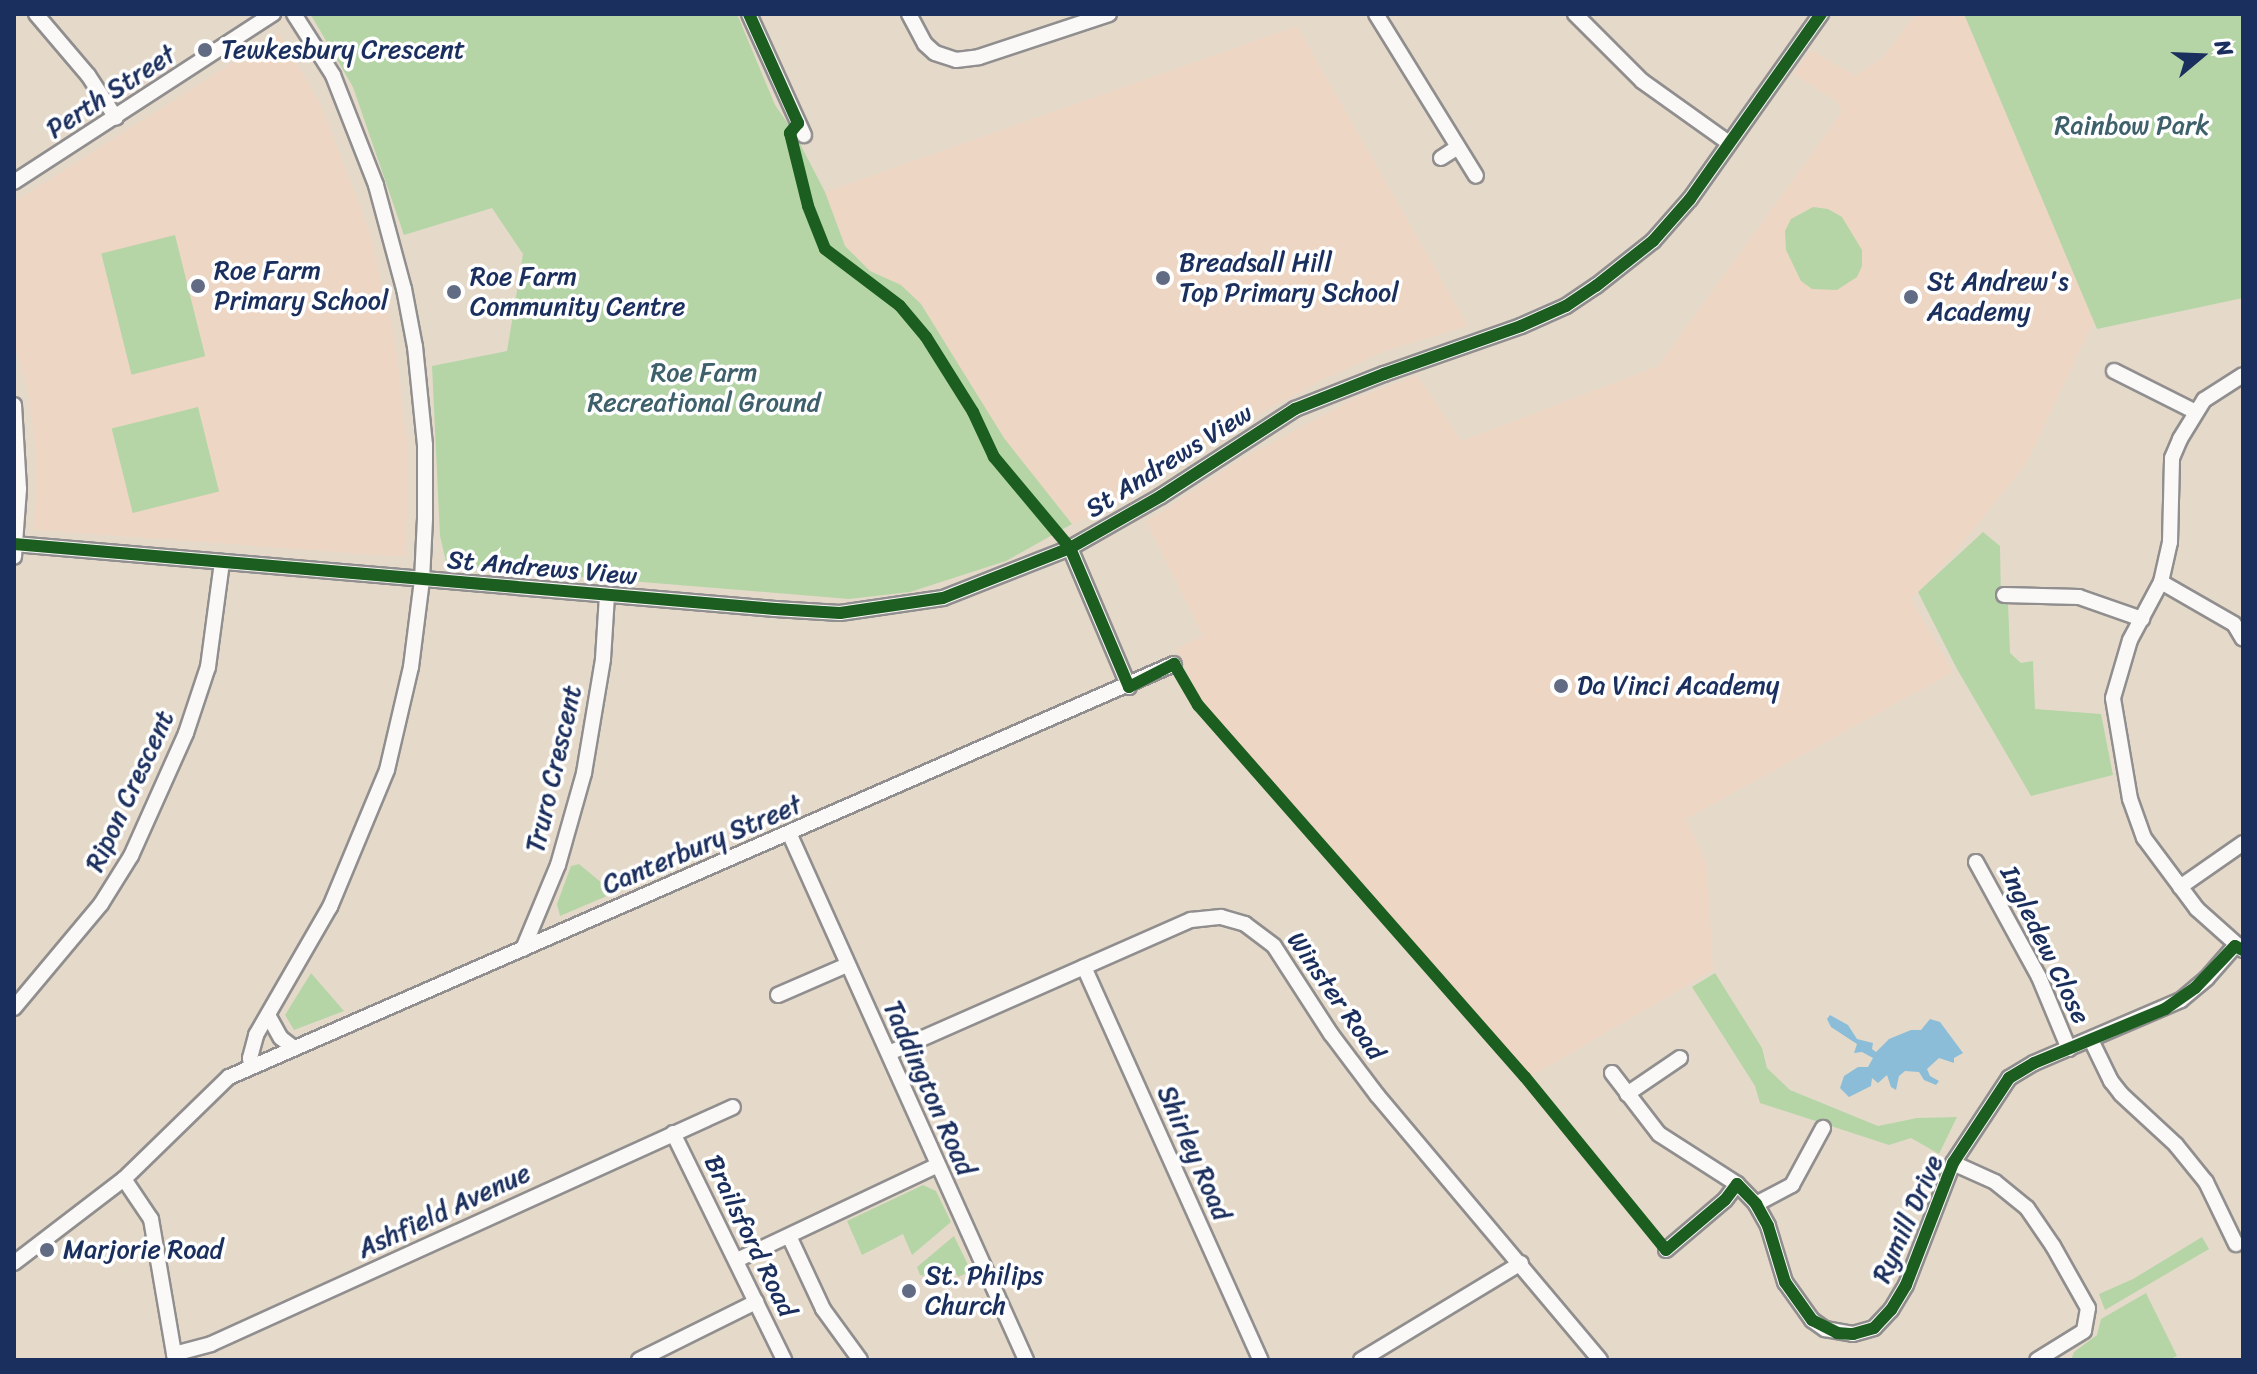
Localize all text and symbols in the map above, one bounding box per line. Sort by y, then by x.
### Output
north arrow [2161,16,2241,96]
place label: Tewkesbury Crescent [221,34,465,66]
text: N [2203,34,2245,62]
street label: Perth Street [41,39,181,145]
marker: Tewkesbury Crescent [196,41,214,59]
park label: Rainbow Park [2055,110,2209,142]
place label: Breadsall Hill Top Primary School [1179,247,1399,308]
place label: Roe Farm Primary School [214,255,388,316]
place label: Roe Farm Community Centre [470,261,685,322]
place label: St Andrew's Academy [1927,266,2070,328]
marker: Breadsall Hill Top Primary School [1154,269,1172,287]
marker: Roe Farm Primary School [189,277,207,295]
marker: Roe Farm Community Centre [445,283,463,301]
marker: St Andrew's Academy [1902,288,1920,306]
park label: Roe Farm Recreational Ground [587,357,821,418]
street label: St Andrews View [1079,396,1259,526]
street label: St Andrews View [444,544,640,592]
place label: Da Vinci Academy [1577,670,1780,702]
marker: Da Vinci Academy [1552,677,1570,695]
street label: Truro Crescent [520,682,588,856]
street label: Ripon Crescent [79,705,181,877]
street label: Canterbury Street [598,789,806,901]
street label: Ingledew Close [1993,861,2097,1029]
street label: Winster Road [1280,926,1392,1066]
street label: Taddington Road [877,996,981,1180]
street label: Shirley Road [1150,1081,1238,1225]
street label: Brailsford Road [697,1150,803,1322]
street label: Rymill Drive [1866,1150,1950,1288]
street label: Ashfield Avenue [353,1158,535,1264]
place label: Marjorie Road [63,1234,223,1266]
marker: Marjorie Road [38,1241,56,1259]
place label: St. Philips Church [925,1260,1044,1322]
marker: St. Philips Church [900,1282,918,1300]

